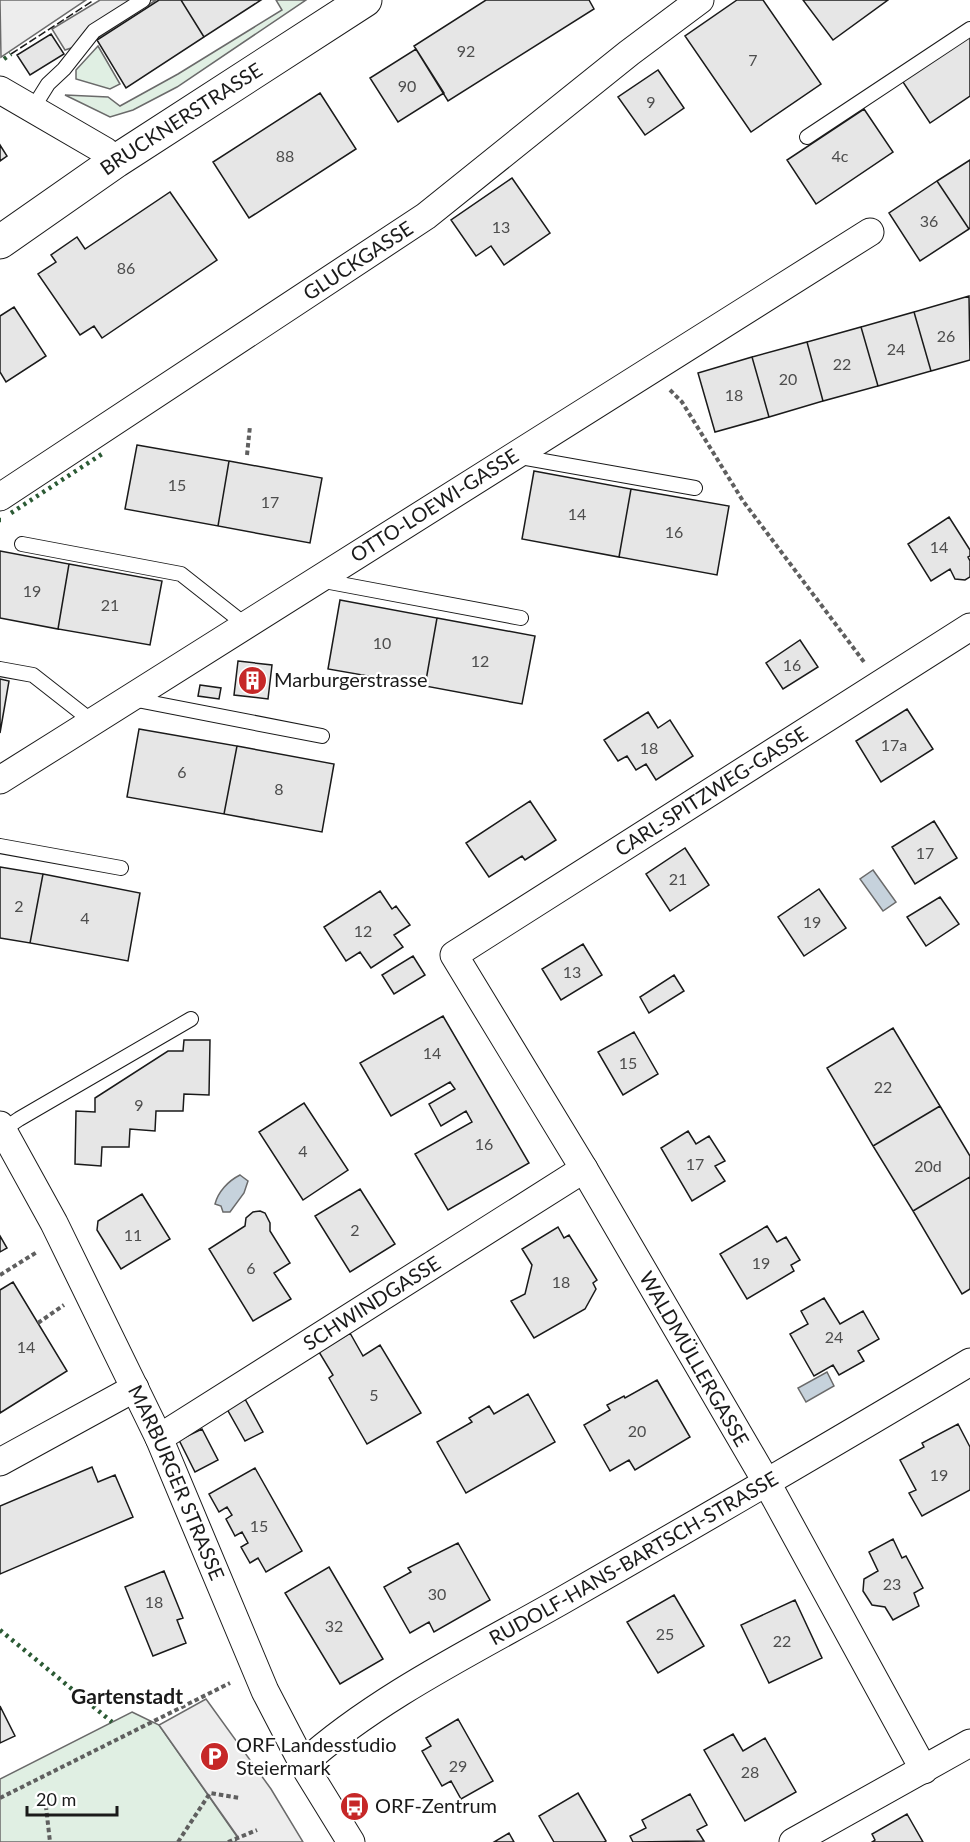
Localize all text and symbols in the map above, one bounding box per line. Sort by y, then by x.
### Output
house number: 92 [457,41,475,60]
house number: 7 [748,50,758,69]
street label: BRUCKNERSTRASSE [95,57,266,179]
house number: 90 [398,76,416,95]
house number: 9 [646,92,656,111]
house number: 88 [276,146,294,165]
house number: 4c [832,146,849,165]
house number: 36 [920,211,938,230]
street label: GLUCKGASSE [298,215,417,305]
house number: 13 [492,217,510,236]
house number: 86 [117,258,135,277]
house number: 26 [937,326,955,345]
house number: 24 [887,339,905,358]
house number: 22 [833,354,851,373]
house number: 20 [779,369,797,388]
house number: 18 [725,385,743,404]
street label: OTTO-LOEWI-GASSE [346,443,522,567]
house number: 15 [168,475,186,494]
house number: 17 [261,492,279,511]
house number: 14 [568,504,586,523]
house number: 16 [665,522,683,541]
house number: 14 [930,537,948,556]
house number: 19 [23,581,41,600]
house number: 21 [101,595,119,614]
house number: 10 [373,633,391,652]
house number: 12 [471,651,489,670]
house number: 16 [783,655,801,674]
building icon: Marburgerstrasse [237,664,269,696]
place label: Marburgerstrasse [274,667,428,691]
street label: CARL-SPITZWEG-GASSE [610,720,812,861]
house number: 17a [881,735,907,754]
house number: 18 [640,738,658,757]
house number: 6 [177,762,187,781]
house number: 8 [274,779,284,798]
house number: 17 [916,843,934,862]
house number: 21 [669,869,687,888]
house number: 2 [14,896,24,915]
house number: 4 [80,908,90,927]
house number: 19 [803,912,821,931]
house number: 12 [354,921,372,940]
house number: 13 [563,962,581,981]
house number: 14 [423,1043,441,1062]
house number: 15 [619,1053,637,1072]
house number: 22 [874,1077,892,1096]
house number: 9 [134,1095,144,1114]
house number: 16 [475,1134,493,1153]
house number: 4 [298,1141,308,1160]
house number: 17 [686,1154,704,1173]
house number: 20d [914,1156,942,1175]
house number: 2 [350,1220,360,1239]
house number: 11 [124,1225,142,1244]
street label: SCHWINDGASSE [298,1250,444,1355]
house number: 19 [752,1253,770,1272]
house number: 6 [246,1258,256,1277]
street label: WALDMÜLLERGASSE [635,1267,755,1450]
house number: 18 [552,1272,570,1291]
house number: 24 [825,1327,843,1346]
house number: 14 [17,1337,35,1356]
street label: MARBURGER STRASSE [124,1381,230,1583]
house number: 5 [369,1385,379,1404]
house number: 20 [628,1421,646,1440]
street label: RUDOLF-HANS-BARTSCH-STRASSE [485,1465,782,1650]
house number: 19 [930,1465,948,1484]
house number: 15 [250,1516,268,1535]
house number: 23 [883,1574,901,1593]
house number: 30 [428,1584,446,1603]
house number: 18 [145,1592,163,1611]
house number: 32 [325,1616,343,1635]
house number: 25 [656,1624,674,1643]
house number: 22 [773,1631,791,1650]
district label: Gartenstadt [71,1683,183,1708]
place label: ORF Landesstudio Steiermark [236,1732,397,1779]
parking icon: ORF Landesstudio Steiermark [199,1741,231,1773]
house number: 29 [449,1756,467,1775]
house number: 28 [741,1762,759,1781]
scale bar [27,1779,117,1817]
text: 20 m [36,1788,76,1810]
bus stop icon: ORF-Zentrum [338,1790,370,1822]
place label: ORF-Zentrum [375,1793,497,1817]

